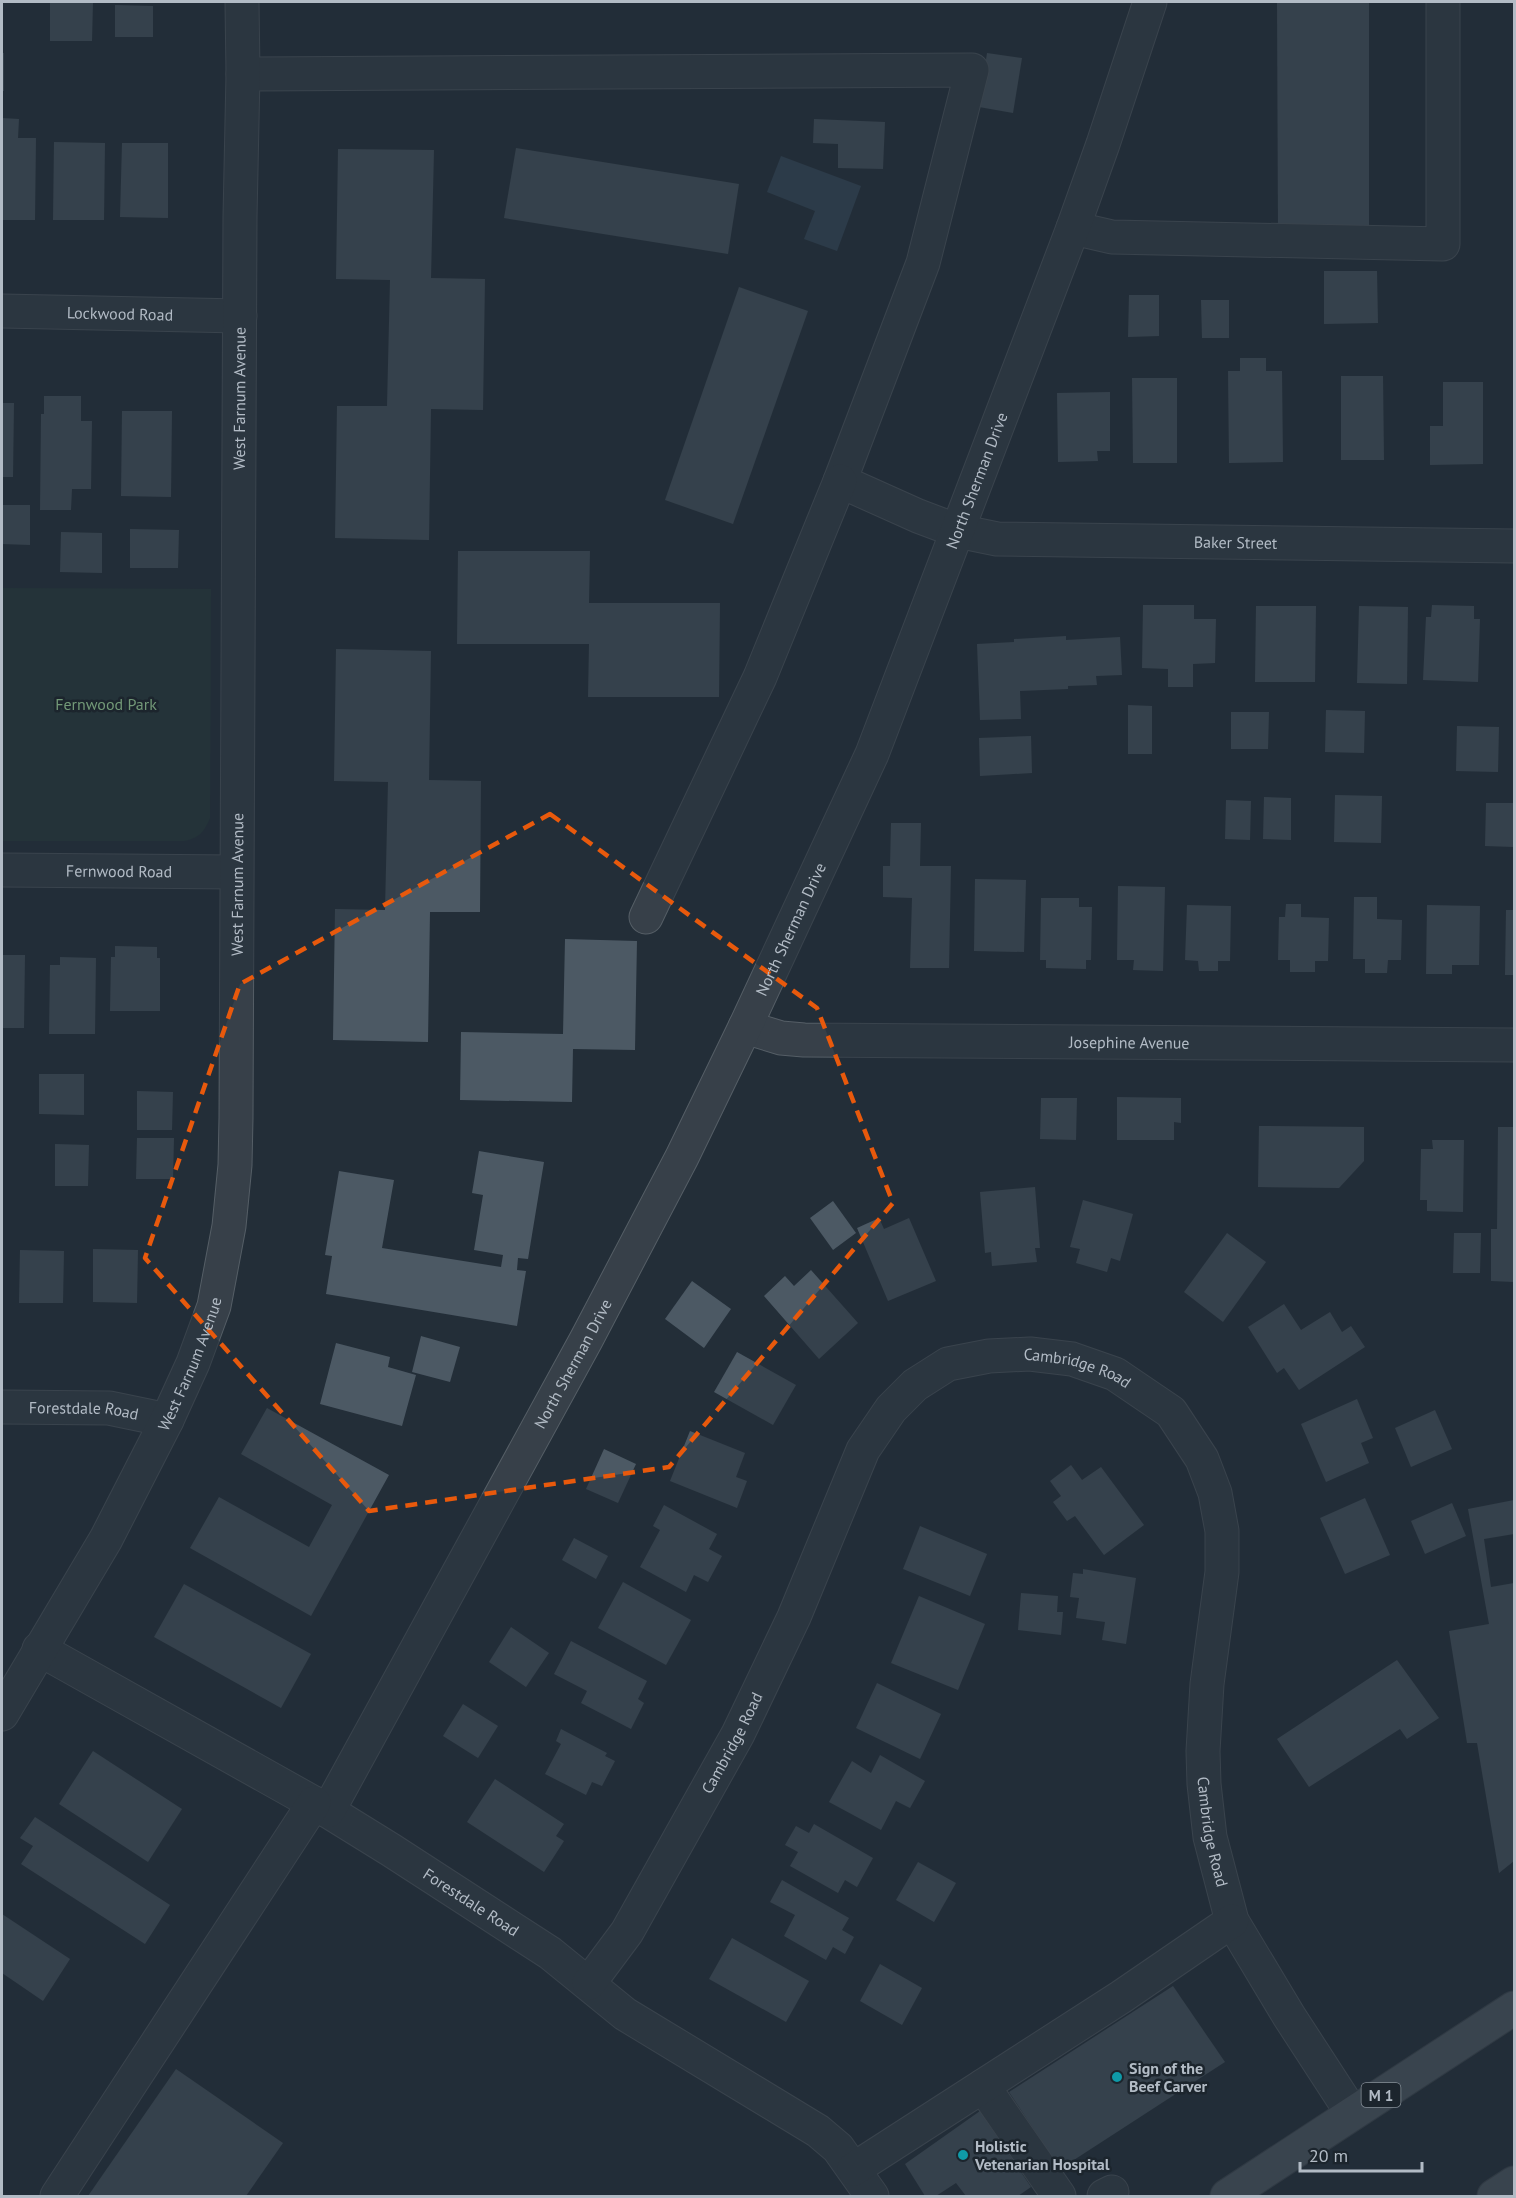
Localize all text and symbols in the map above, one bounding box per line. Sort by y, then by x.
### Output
street label: Lockwood Road [67,302,173,325]
street label: West Farnum Avenue [229,327,250,470]
street label: North Sherman Drive [941,409,1012,552]
street label: Baker Street [1194,532,1278,553]
park label: Fernwood Park [55,694,157,714]
street label: West Farnum Avenue [227,813,247,956]
street label: North Sherman Drive [751,859,830,999]
street label: Fernwood Road [66,861,172,881]
street label: Josephine Avenue [1068,1032,1190,1053]
street label: West Farnum Avenue [153,1295,225,1434]
street label: North Sherman Drive [530,1295,616,1432]
street label: Cambridge Road [1023,1344,1135,1392]
street label: Forestdale Road [29,1397,140,1424]
street label: Cambridge Road [697,1689,767,1797]
street label: Cambridge Road [1194,1776,1233,1889]
street label: Forestdale Road [420,1864,523,1940]
place label: Sign of the Beef Carver [1129,2058,1208,2096]
marker: Sign of the Beef Carver [1110,2070,1124,2084]
road number: M 1 [1362,2083,1400,2107]
scale bar [1300,2135,1422,2173]
place label: Holistic Vetenarian Hospital [974,2136,1110,2174]
text: 20 m [1309,2144,1348,2167]
marker: Holistic Vetenarian Hospital [956,2148,970,2162]

